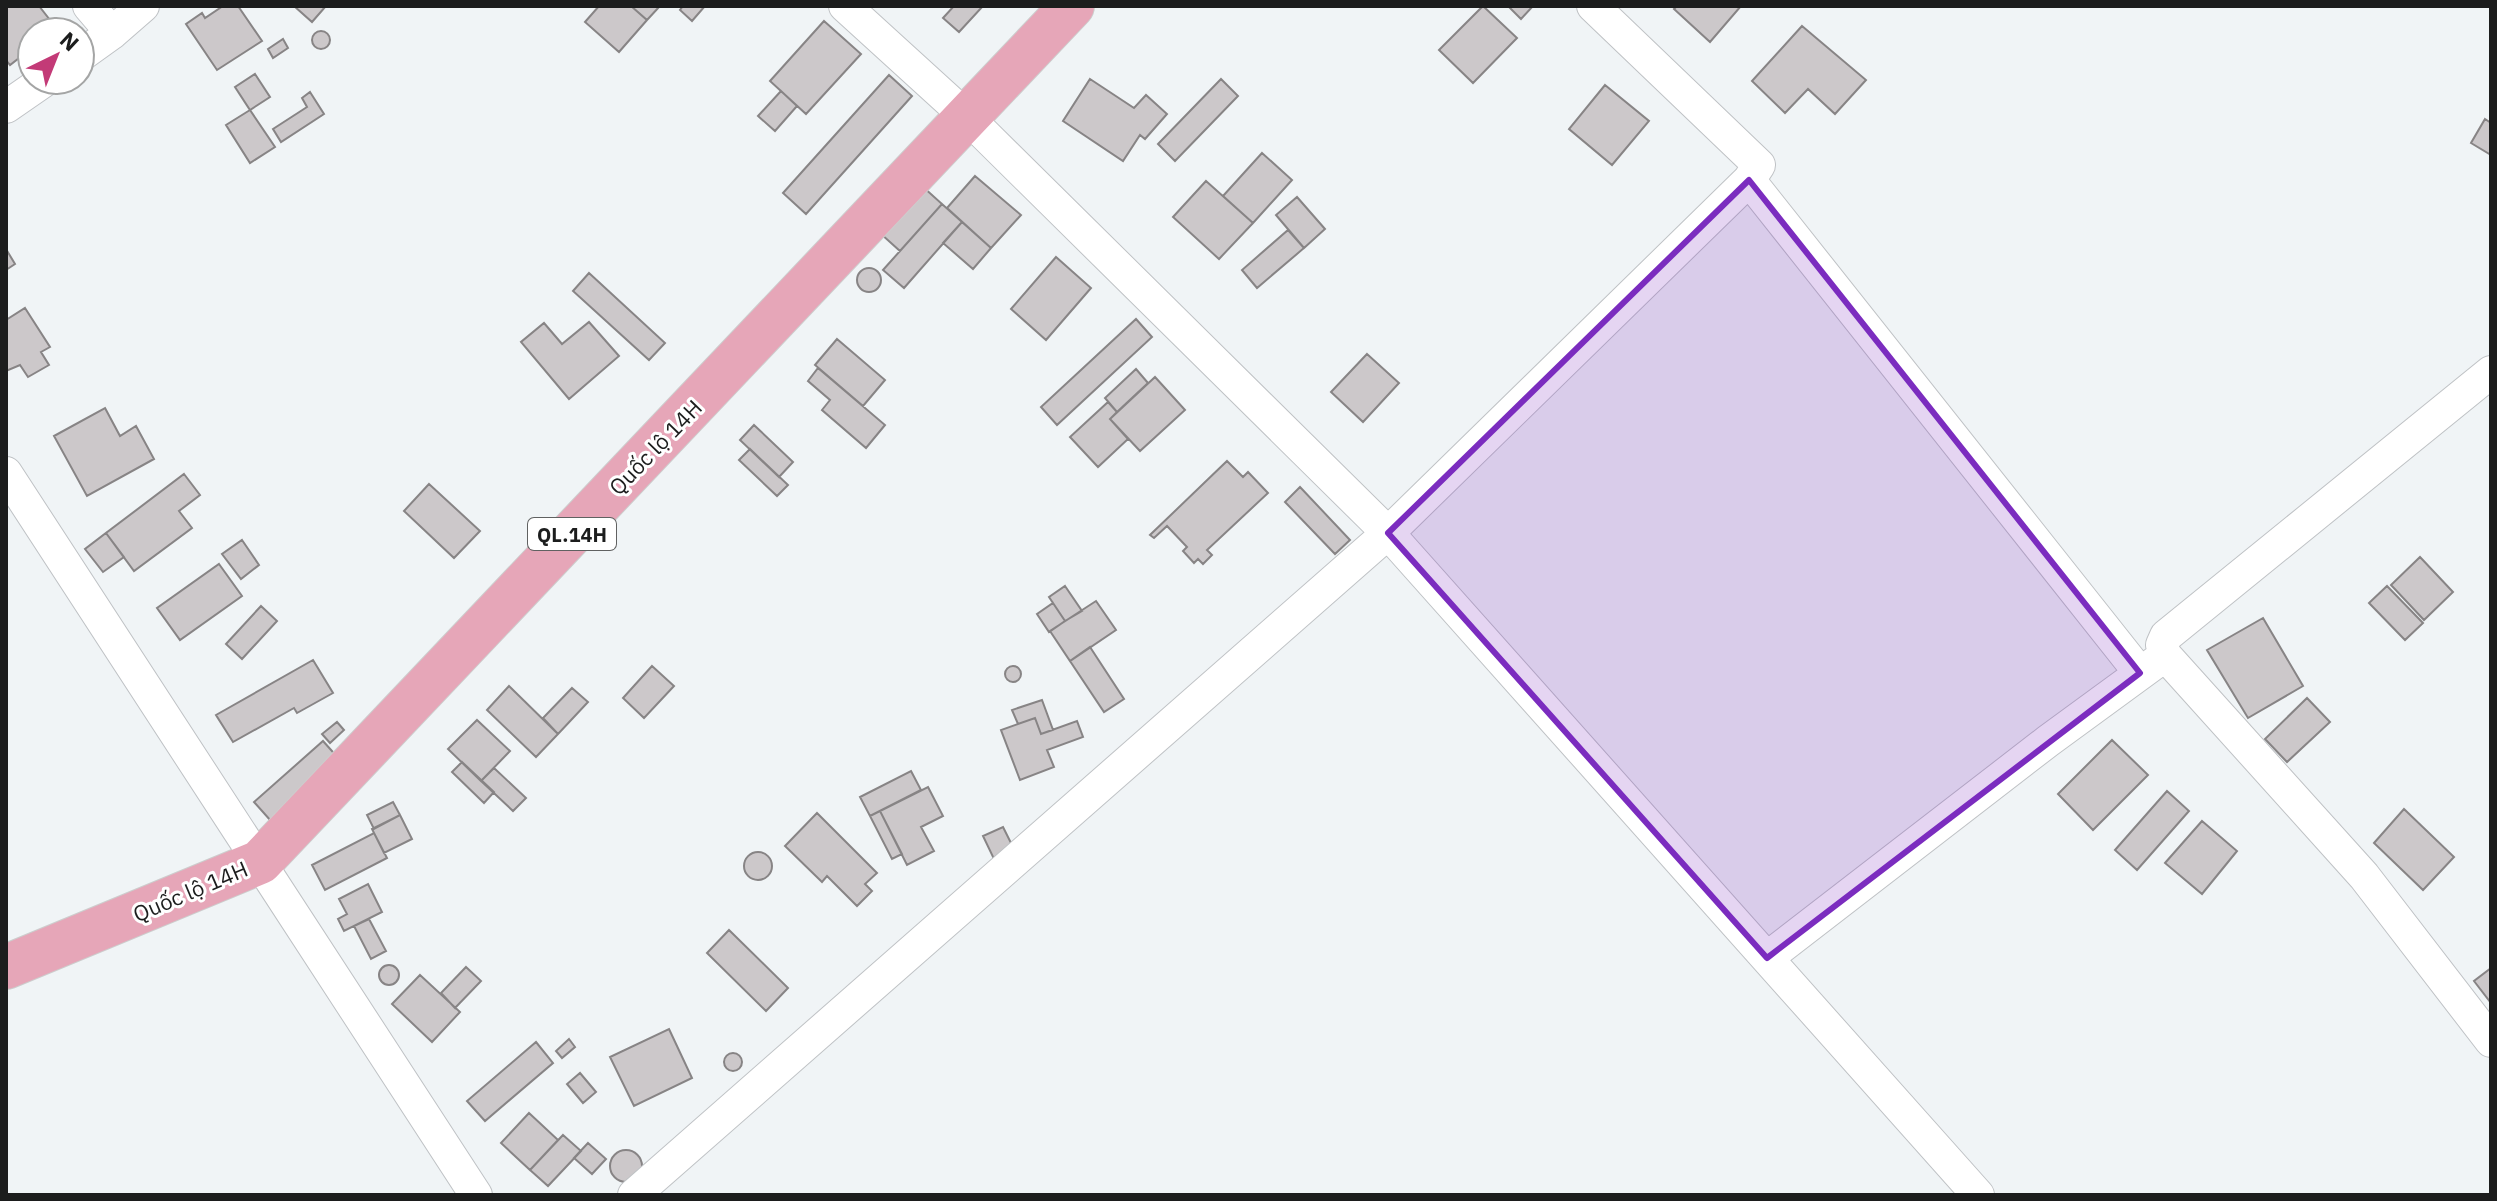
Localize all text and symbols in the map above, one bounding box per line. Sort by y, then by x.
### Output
north arrow [16,16,96,96]
text: N [54,25,86,57]
street label: Quốc lộ 14H [602,393,708,501]
road number: QL.14H [528,518,616,550]
street label: Quốc lộ 14H [128,854,252,928]

